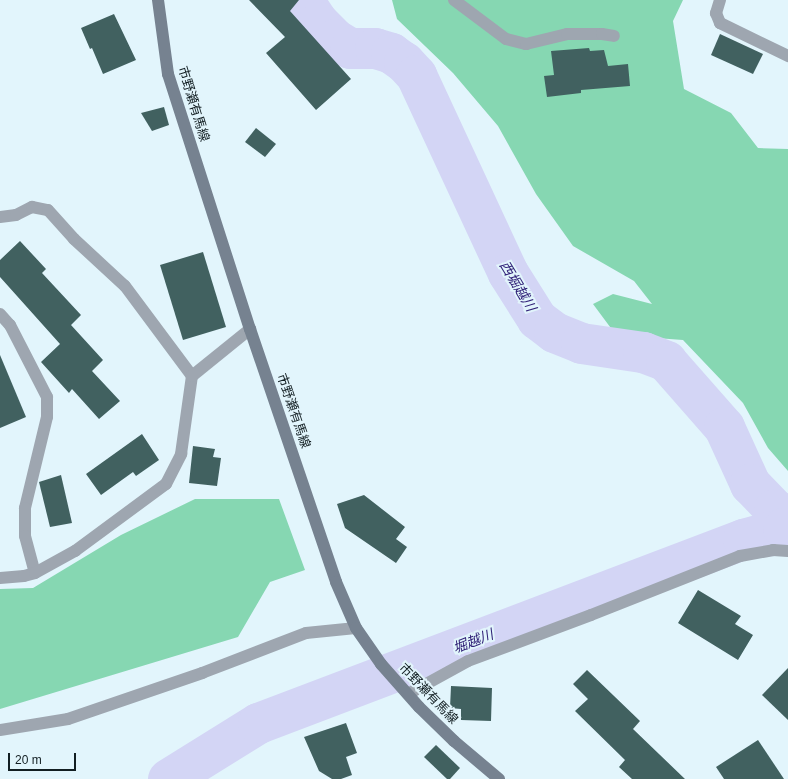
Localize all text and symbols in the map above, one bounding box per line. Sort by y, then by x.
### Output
street label: 市野瀬有馬線 [174,64,212,144]
water label: 西堀越川 [496,258,540,314]
street label: 市野瀬有馬線 [273,372,313,450]
water label: 堀越川 [450,626,496,656]
street label: 市野瀬有馬線 [395,661,461,727]
scale bar [10,745,78,771]
text: 20 m [15,753,42,767]

